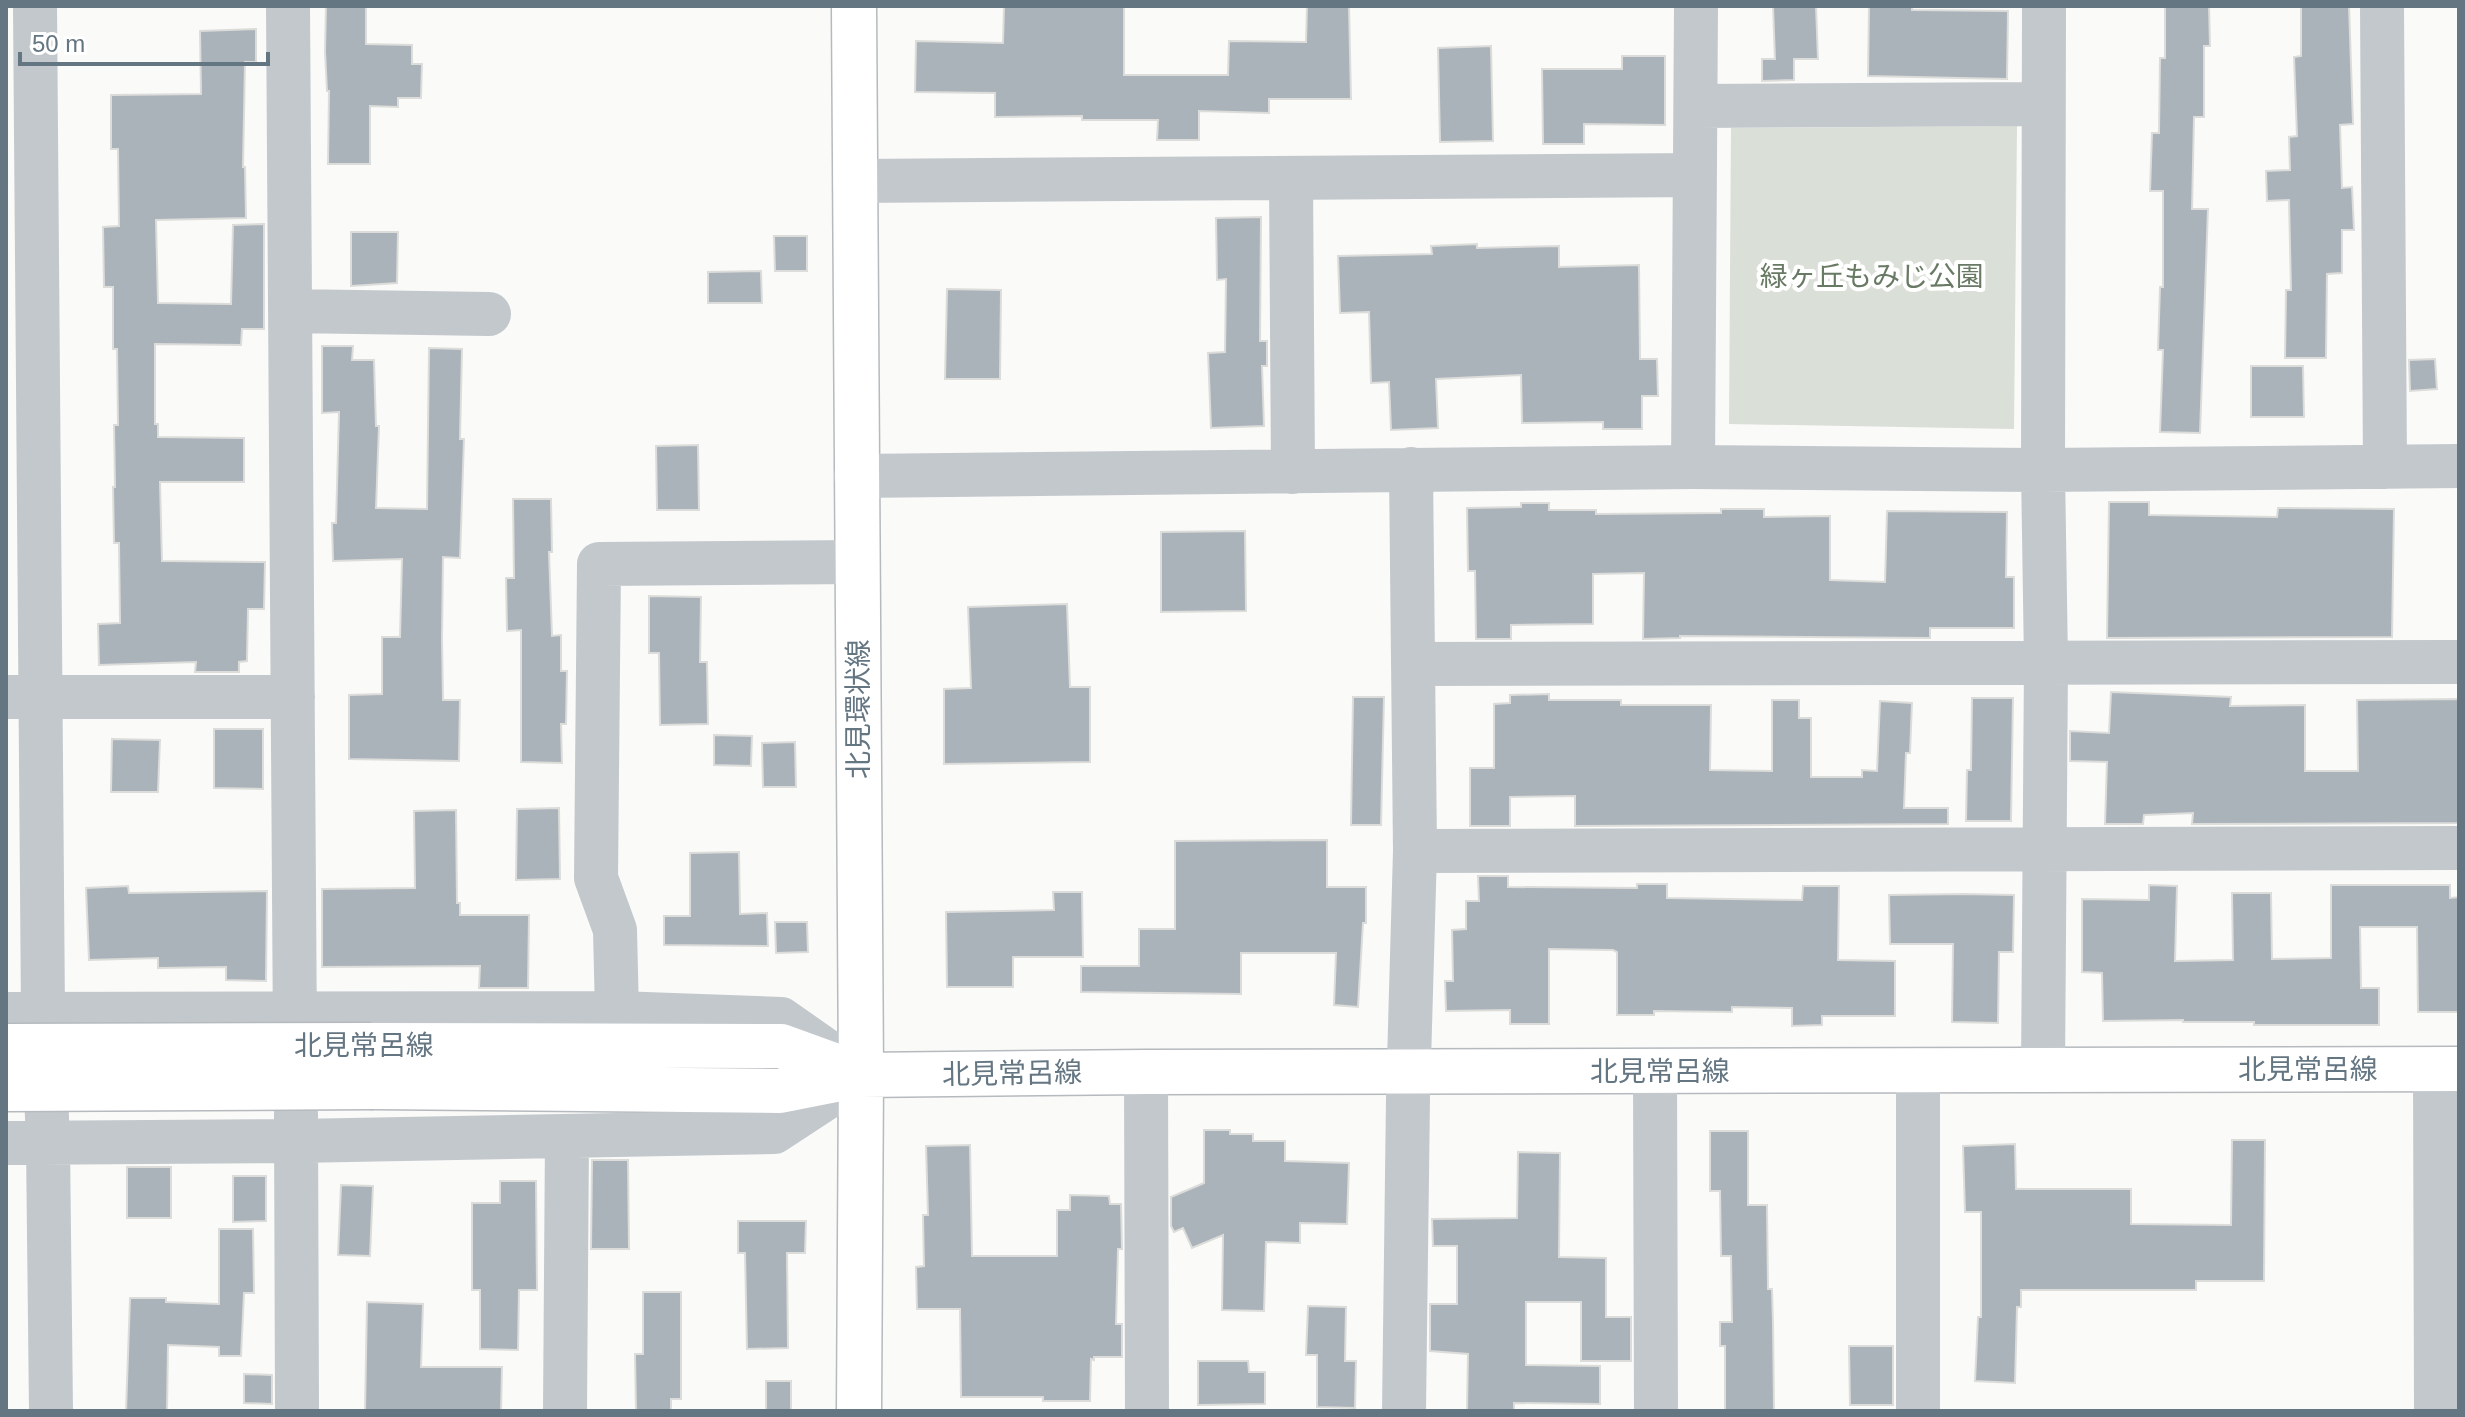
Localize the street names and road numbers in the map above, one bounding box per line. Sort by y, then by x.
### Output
street label: 北見環状線 [843,639,874,779]
street label: 北見常呂線 [294,1030,434,1061]
street label: 北見常呂線 [2238,1054,2378,1085]
street label: 北見常呂線 [1590,1056,1730,1087]
street label: 北見常呂線 [942,1057,1082,1090]

